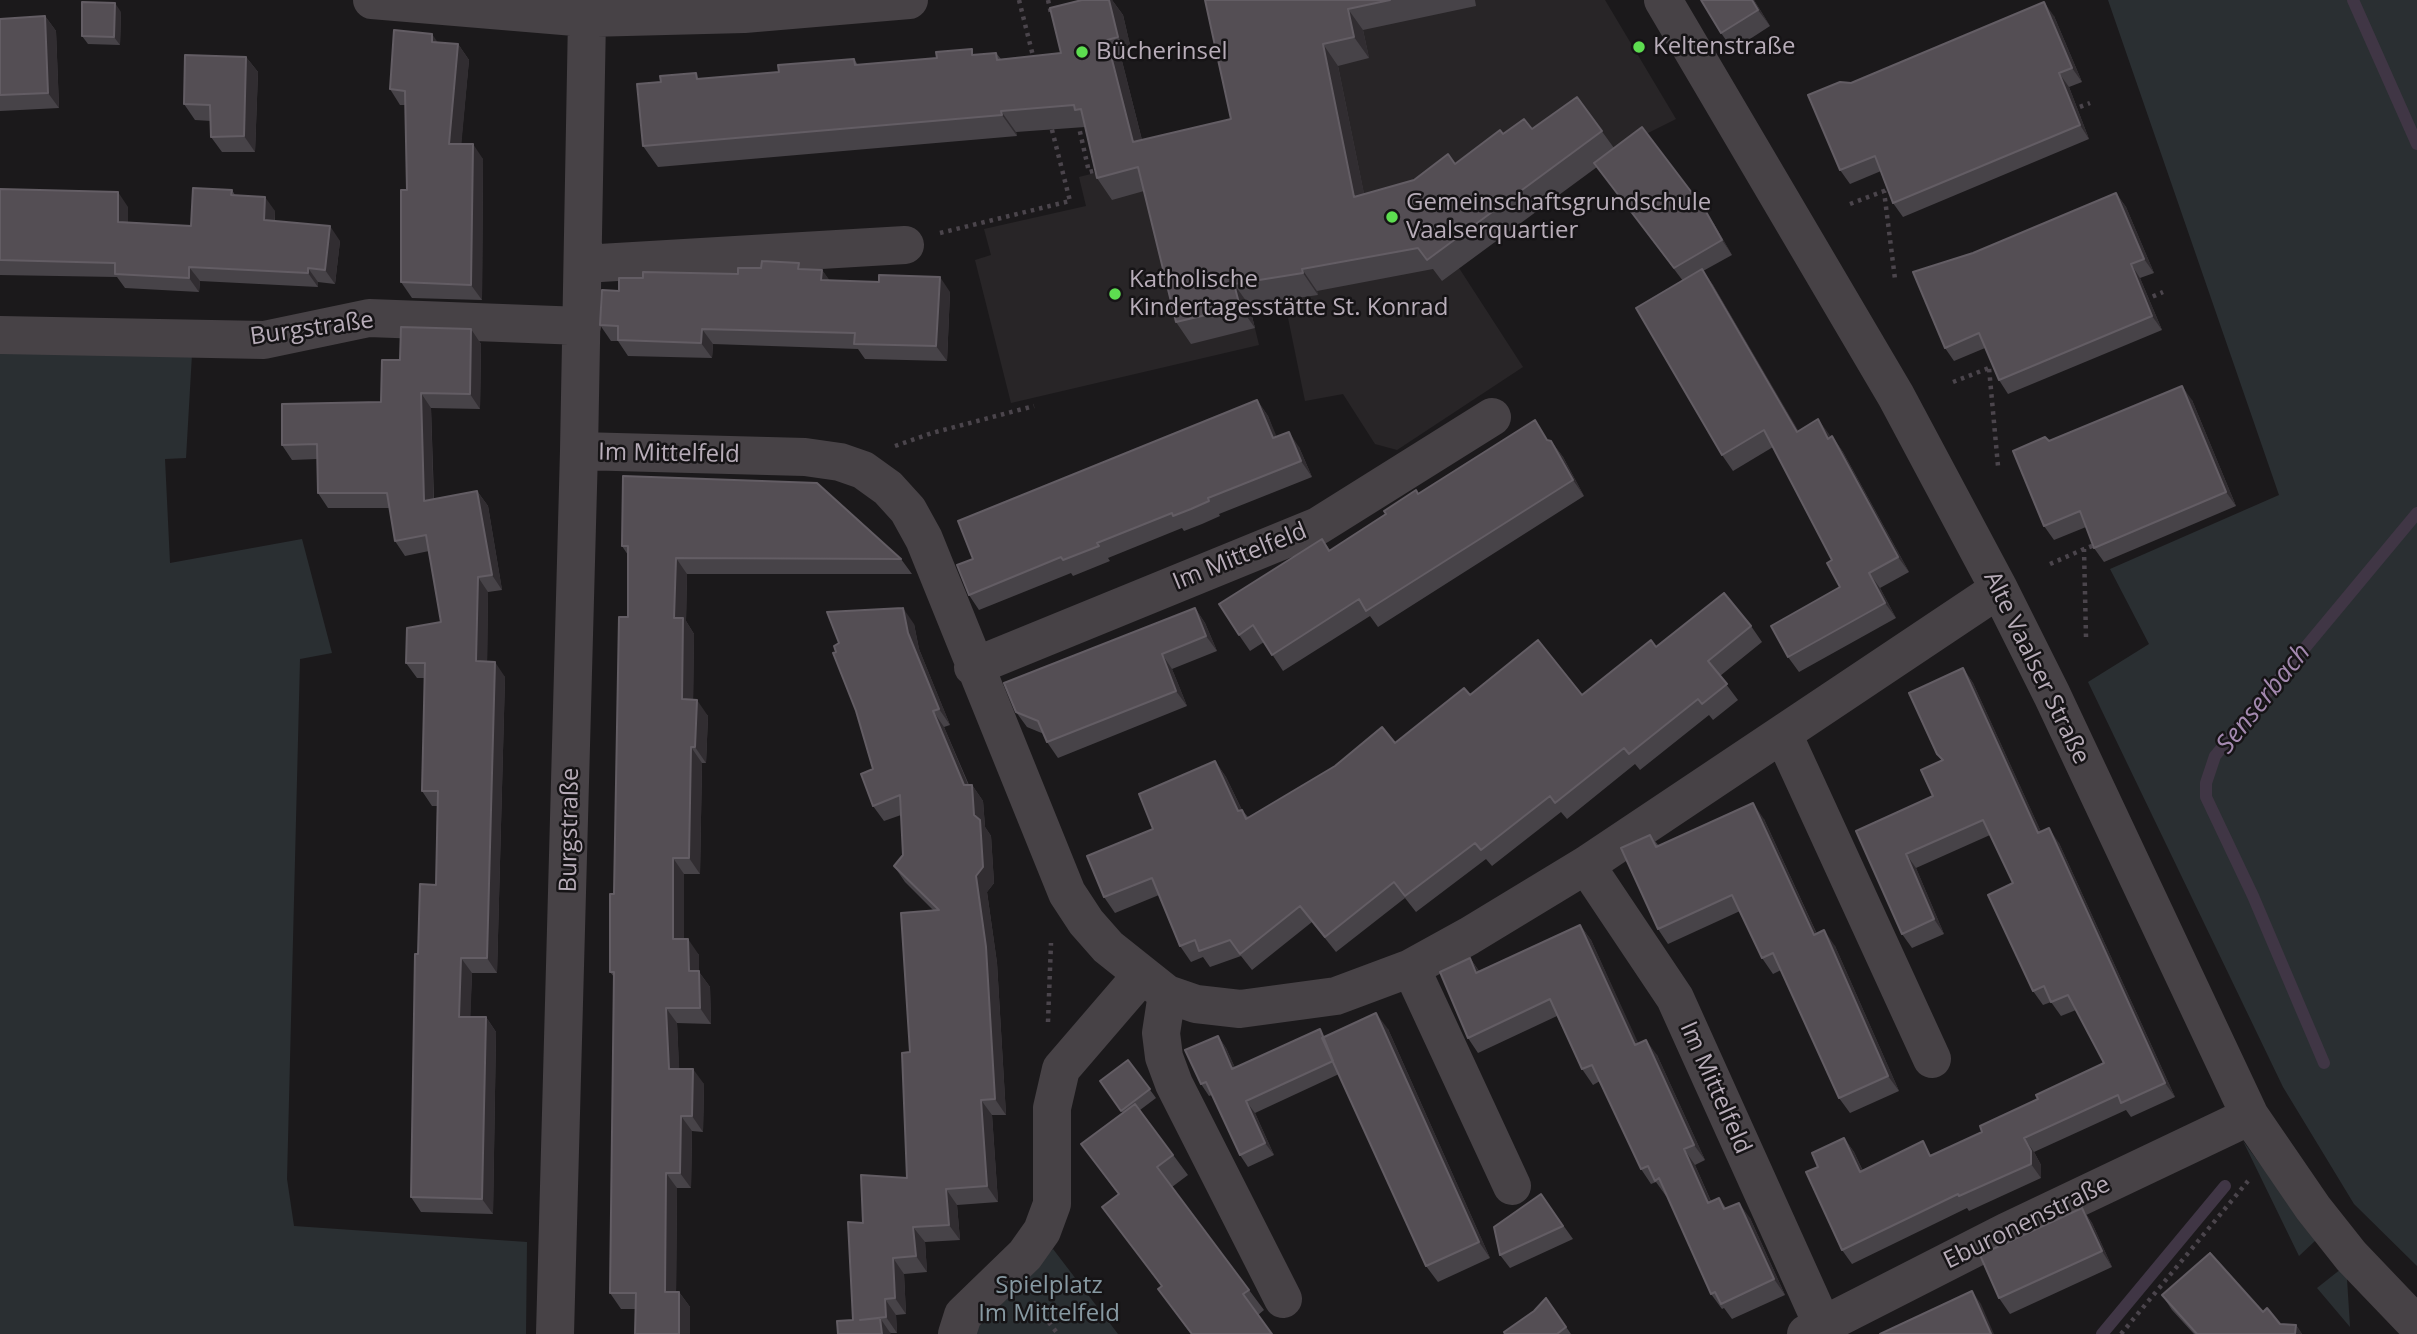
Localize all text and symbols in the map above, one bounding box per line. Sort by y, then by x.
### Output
place label: Keltenstraße [1653,33,1796,61]
place label: Bücherinsel [1096,38,1227,66]
marker: Keltenstraße [1631,39,1647,55]
marker: Bücherinsel [1074,44,1090,60]
place label: Gemeinschaftsgrundschule Vaalserquartier [1406,189,1711,245]
marker: Gemeinschaftsgrundschule Vaalserquartier [1384,209,1400,225]
place label: Katholische Kindertagesstätte St. Konrad [1129,266,1448,322]
marker: Katholische Kindertagesstätte St. Konrad [1107,286,1123,302]
street label: Burgstraße [248,306,376,352]
street label: Im Mittelfeld [598,438,740,470]
street label: Im Mittelfeld [1169,517,1311,597]
street label: Alte Vaalser Straße [1977,567,2095,769]
water label: Senserbach [2210,638,2318,760]
street label: Burgstraße [555,767,585,893]
street label: Im Mittelfeld [1673,1017,1757,1159]
street label: Eburonenstraße [1939,1170,2115,1276]
park label: Spielplatz Im Mittelfeld [978,1272,1120,1328]

